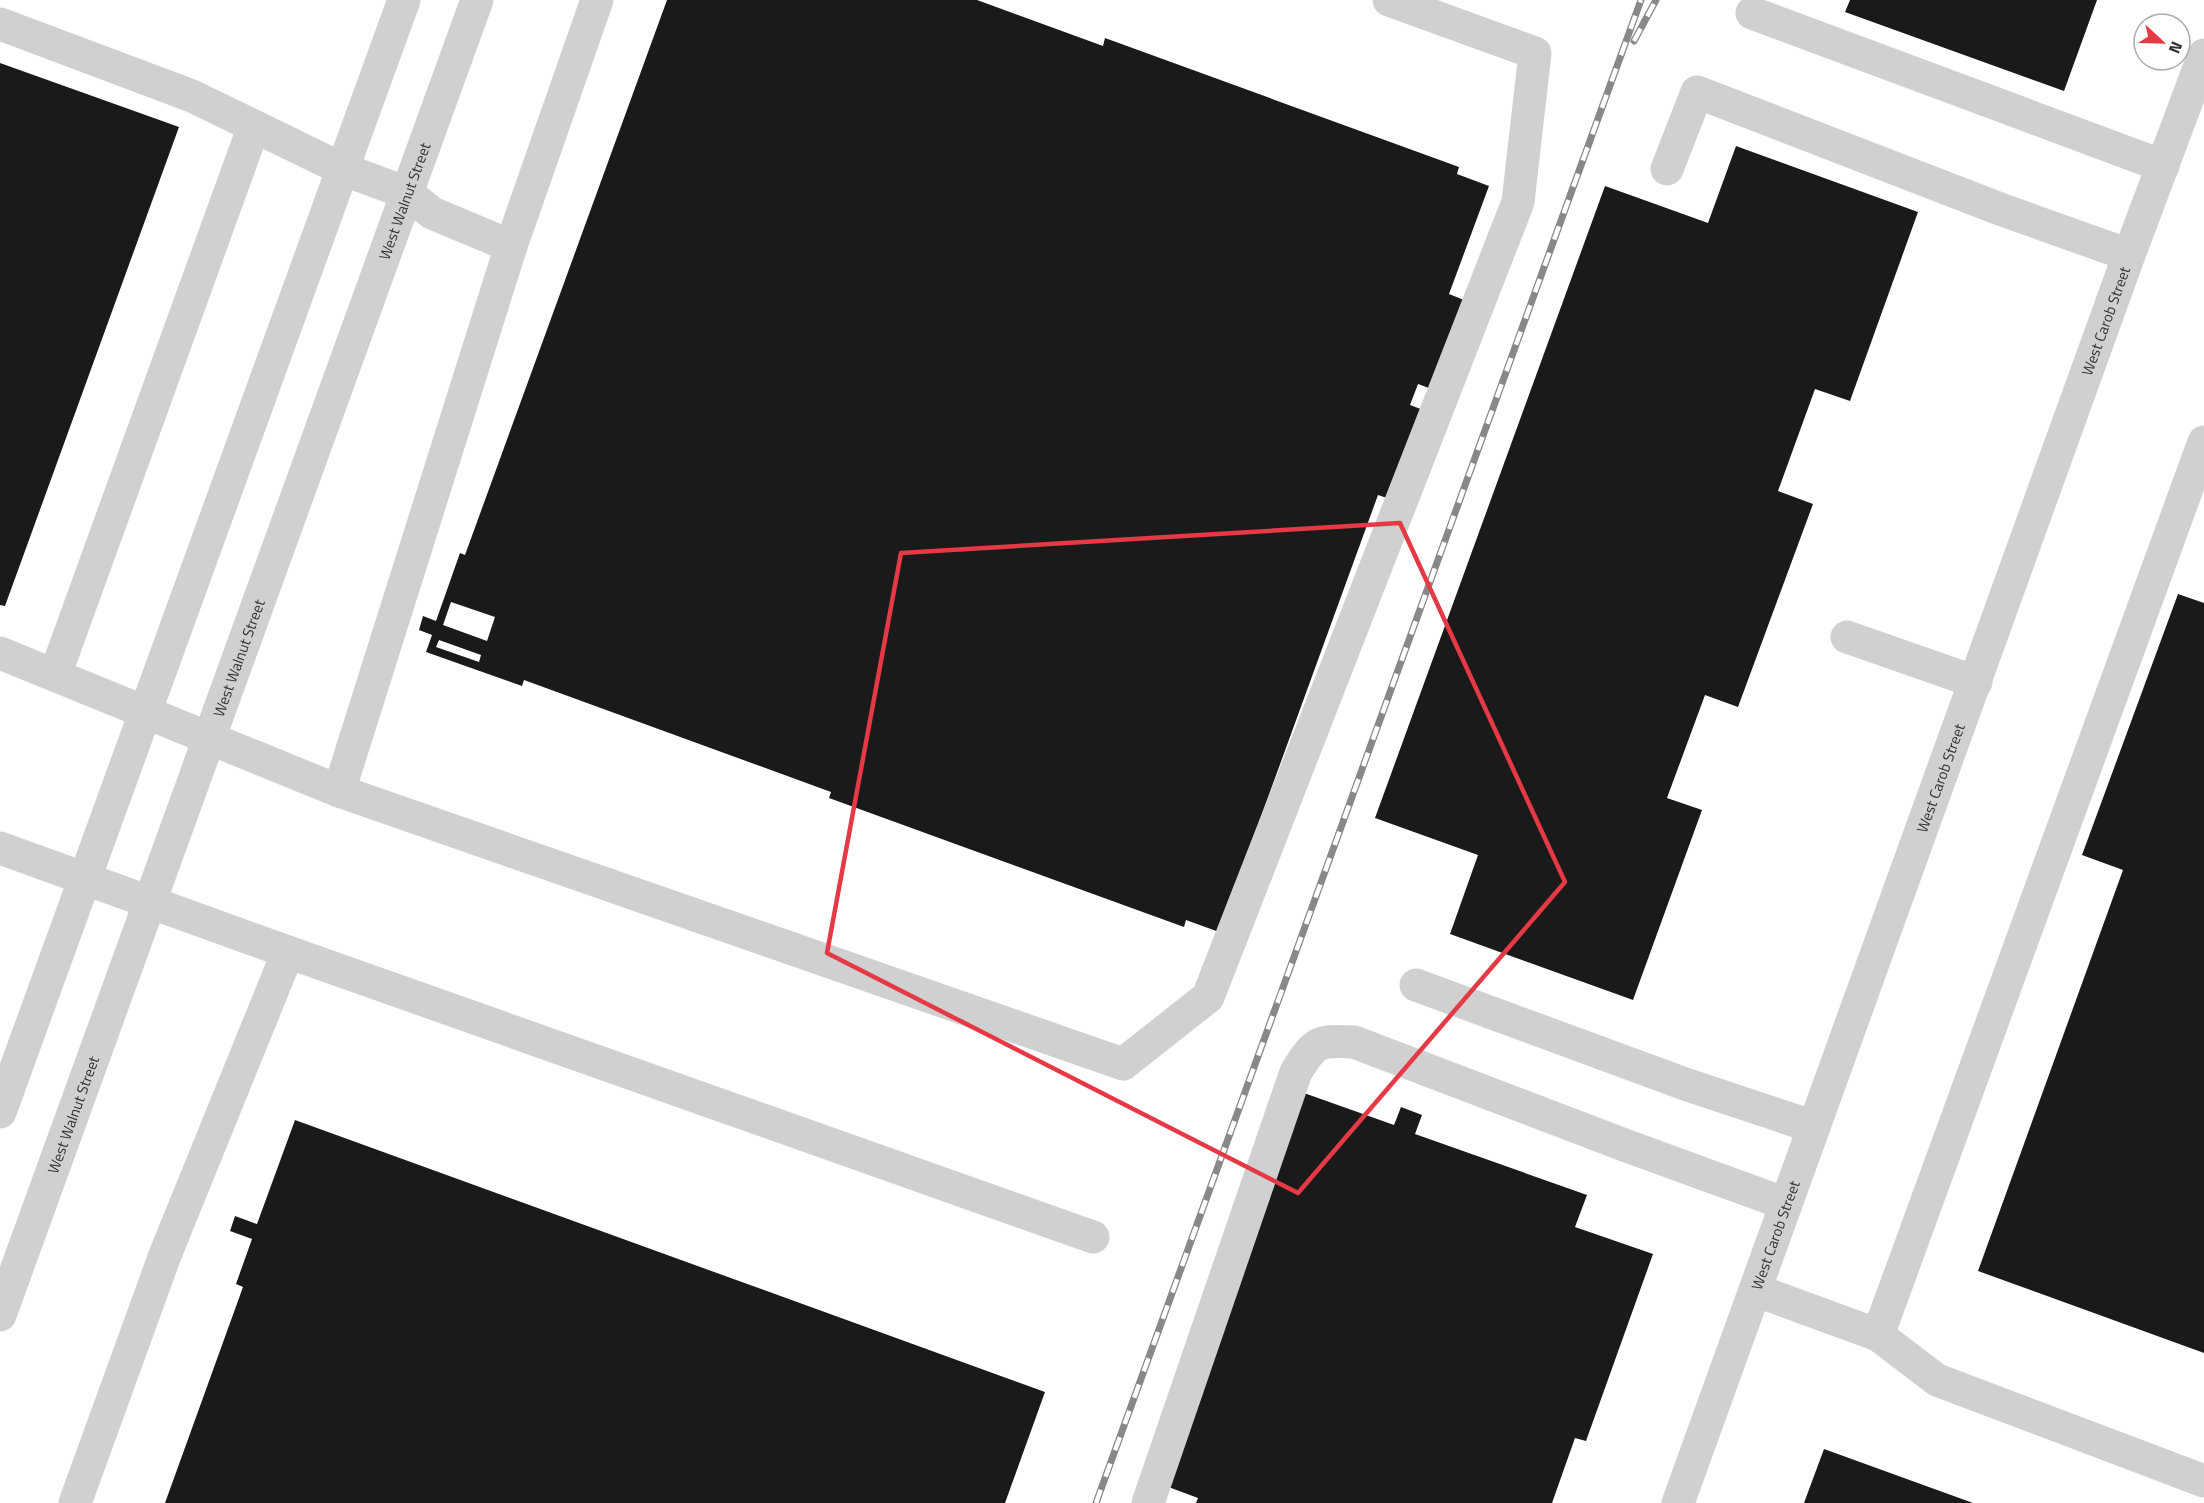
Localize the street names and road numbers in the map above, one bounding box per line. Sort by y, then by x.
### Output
street label: West Walnut Street [372,138,436,263]
street label: West Carob Street [2075,262,2136,379]
street label: West Walnut Street [206,595,270,720]
street label: West Carob Street [1910,719,1971,836]
street label: West Walnut Street [41,1052,105,1177]
street label: West Carob Street [1745,1176,1805,1293]

